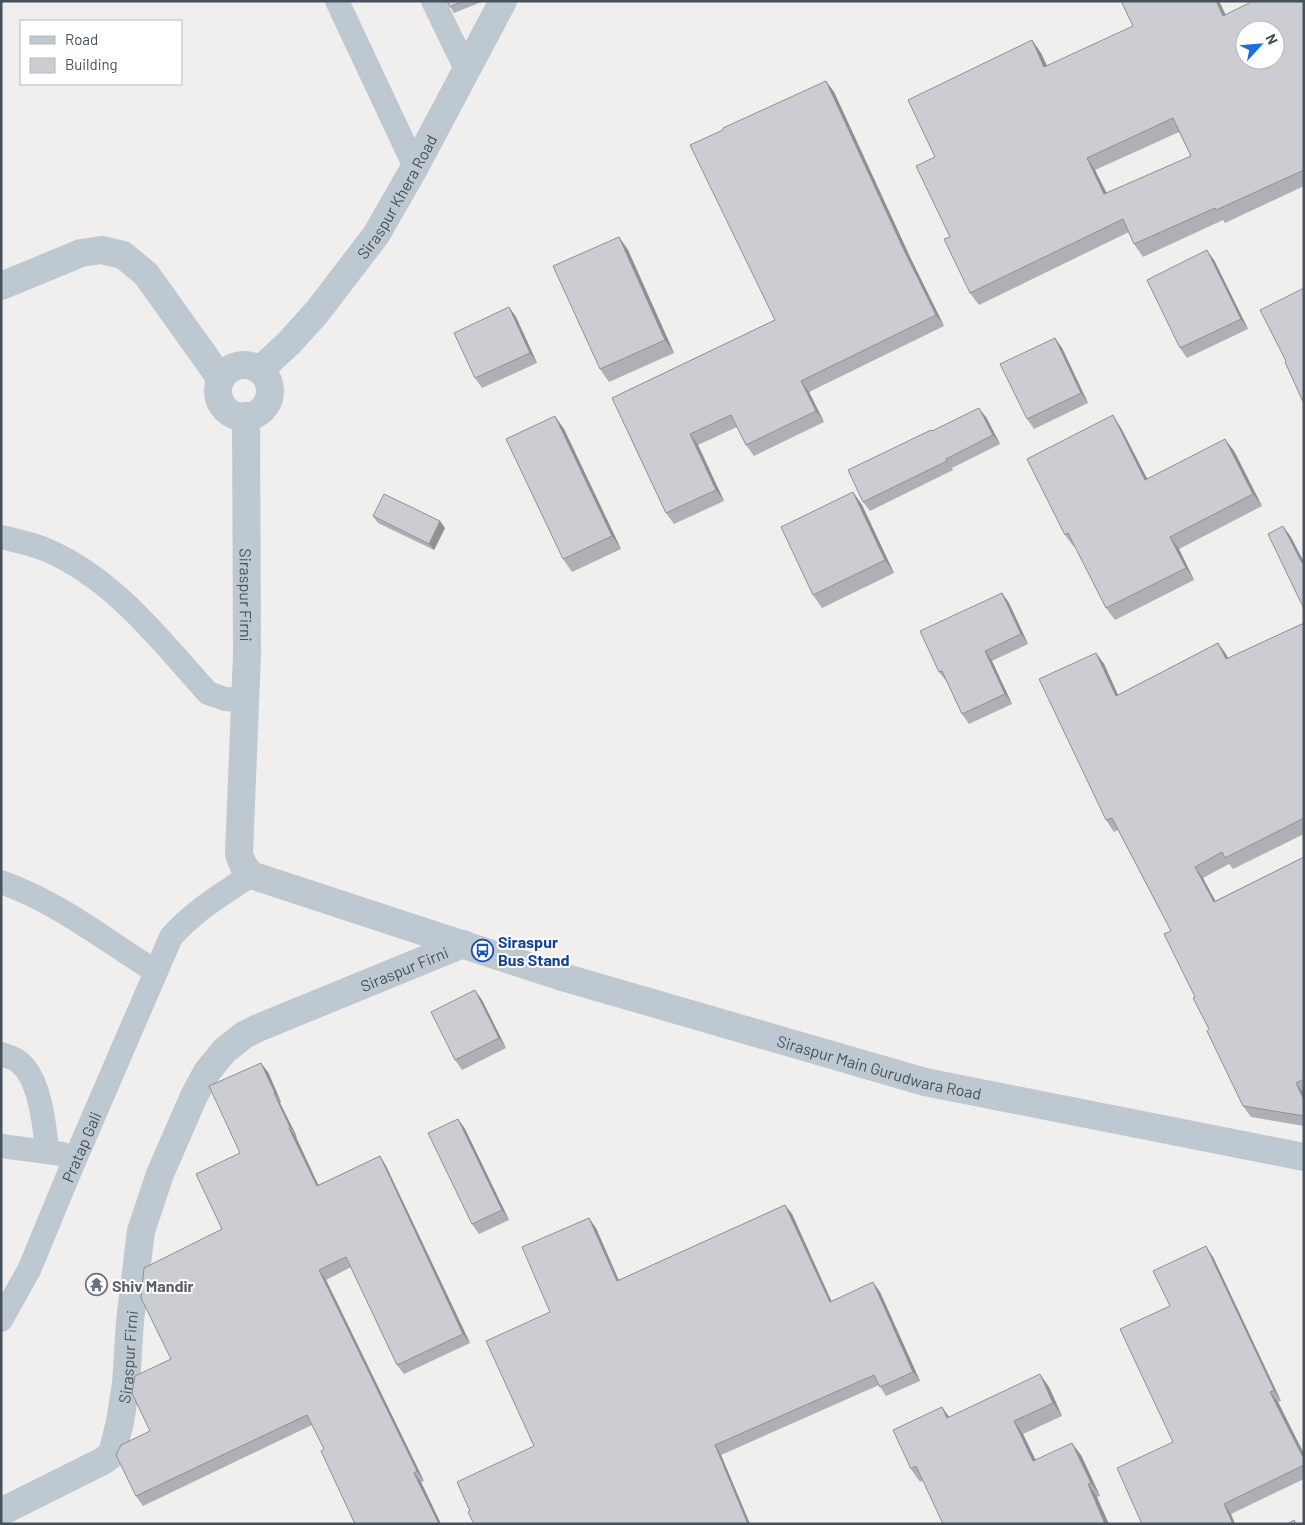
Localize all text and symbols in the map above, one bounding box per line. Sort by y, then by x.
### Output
legend [20,20,182,85]
north arrow [1235,20,1285,70]
text: Road [65,30,98,48]
text: N [1262,31,1282,47]
text: Building [65,55,118,73]
street label: Siraspur Khera Road [352,131,440,262]
street label: Siraspur Firni [237,548,256,642]
place label: Siraspur Bus Stand [498,932,570,969]
bus stop icon: Siraspur Bus Stand [470,938,494,962]
street label: Siraspur Firni [357,942,451,995]
street label: Siraspur Main Gurudwara Road [775,1030,983,1102]
street label: Pratap Gali [57,1108,104,1185]
temple icon: Shiv Mandir [84,1273,108,1297]
place label: Shiv Mandir [112,1276,194,1295]
street label: Siraspur Firni [114,1309,141,1405]

